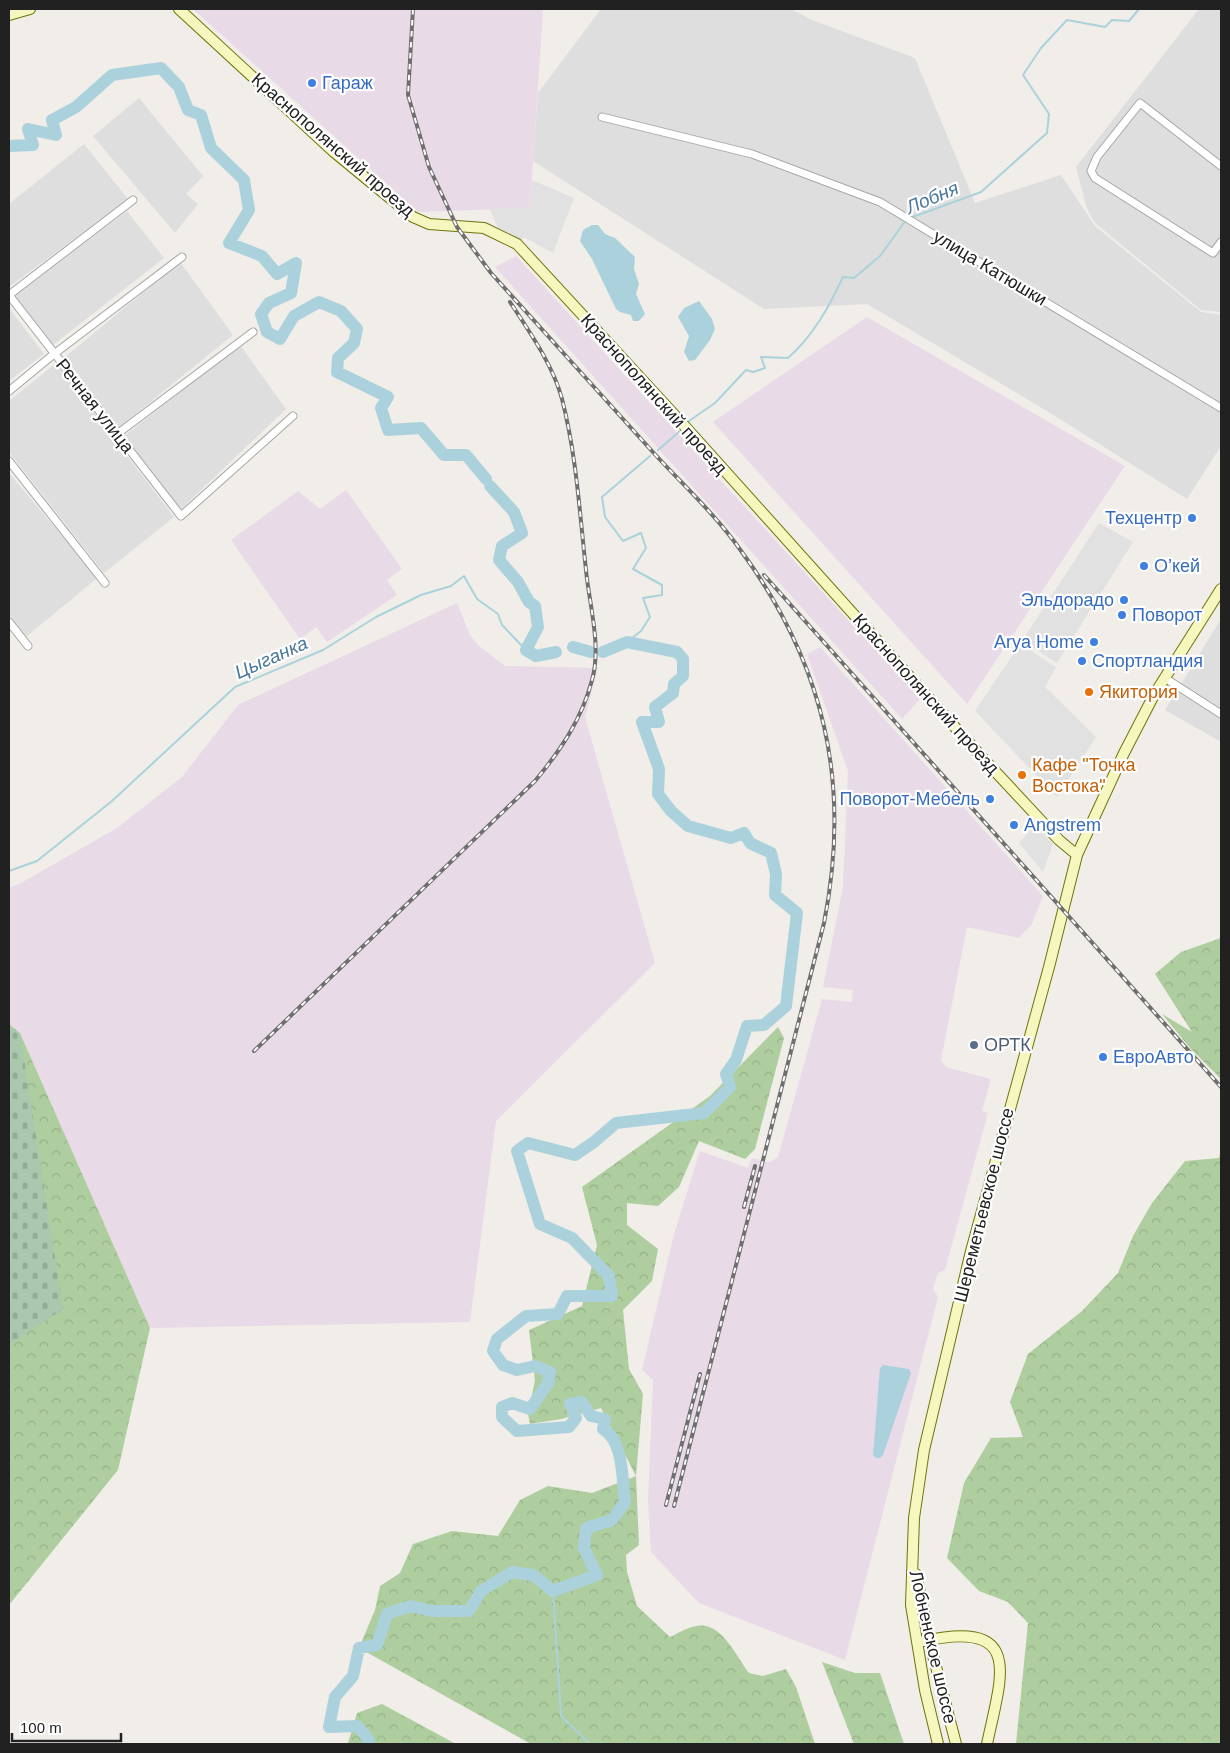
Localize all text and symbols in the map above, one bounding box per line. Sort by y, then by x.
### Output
street label: Краснополянский проезд [248,69,419,221]
place label: Гараж [322,73,373,93]
marker: Гараж [306,77,318,89]
water label: Лобня [901,177,962,219]
street label: улица Катюшки [930,226,1050,310]
street label: Краснополянский проезд [577,310,732,479]
street label: Речная улица [52,355,139,458]
place label: Техцентр [1105,508,1182,528]
marker: Техцентр [1186,512,1198,524]
place label: О’кей [1154,556,1200,576]
marker: О’кей [1138,560,1150,572]
place label: Эльдорадо [1021,590,1114,610]
marker: Эльдорадо [1118,594,1130,606]
place label: Поворот [1132,605,1202,625]
marker: Поворот [1116,609,1128,621]
street label: Краснополянский проезд [849,610,1004,779]
water label: Цыганка [232,632,311,683]
place label: Arya Home [994,632,1084,652]
marker: Arya Home [1088,636,1100,648]
place label: Спортландия [1092,651,1203,671]
marker: Спортландия [1076,655,1088,667]
place label: Якитория [1099,682,1178,702]
marker: Якитория [1083,686,1095,698]
place label: Кафе "Точка Востока" [1032,755,1137,796]
marker: Кафе "Точка Востока" [1016,769,1028,781]
place label: Поворот-Мебель [839,789,980,809]
marker: Поворот-Мебель [984,793,996,805]
place label: Angstrem [1024,815,1101,835]
marker: Angstrem [1008,819,1020,831]
place label: ОРТК [984,1035,1031,1055]
marker: ОРТК [968,1039,980,1051]
place label: ЕвроАвто [1113,1047,1194,1067]
marker: ЕвроАвто [1097,1051,1109,1063]
street label: Шереметьевское шоссе [950,1106,1018,1304]
street label: Лобненское шоссе [906,1568,960,1726]
scale bar [12,1710,121,1742]
text: 100 m [20,1719,62,1736]

